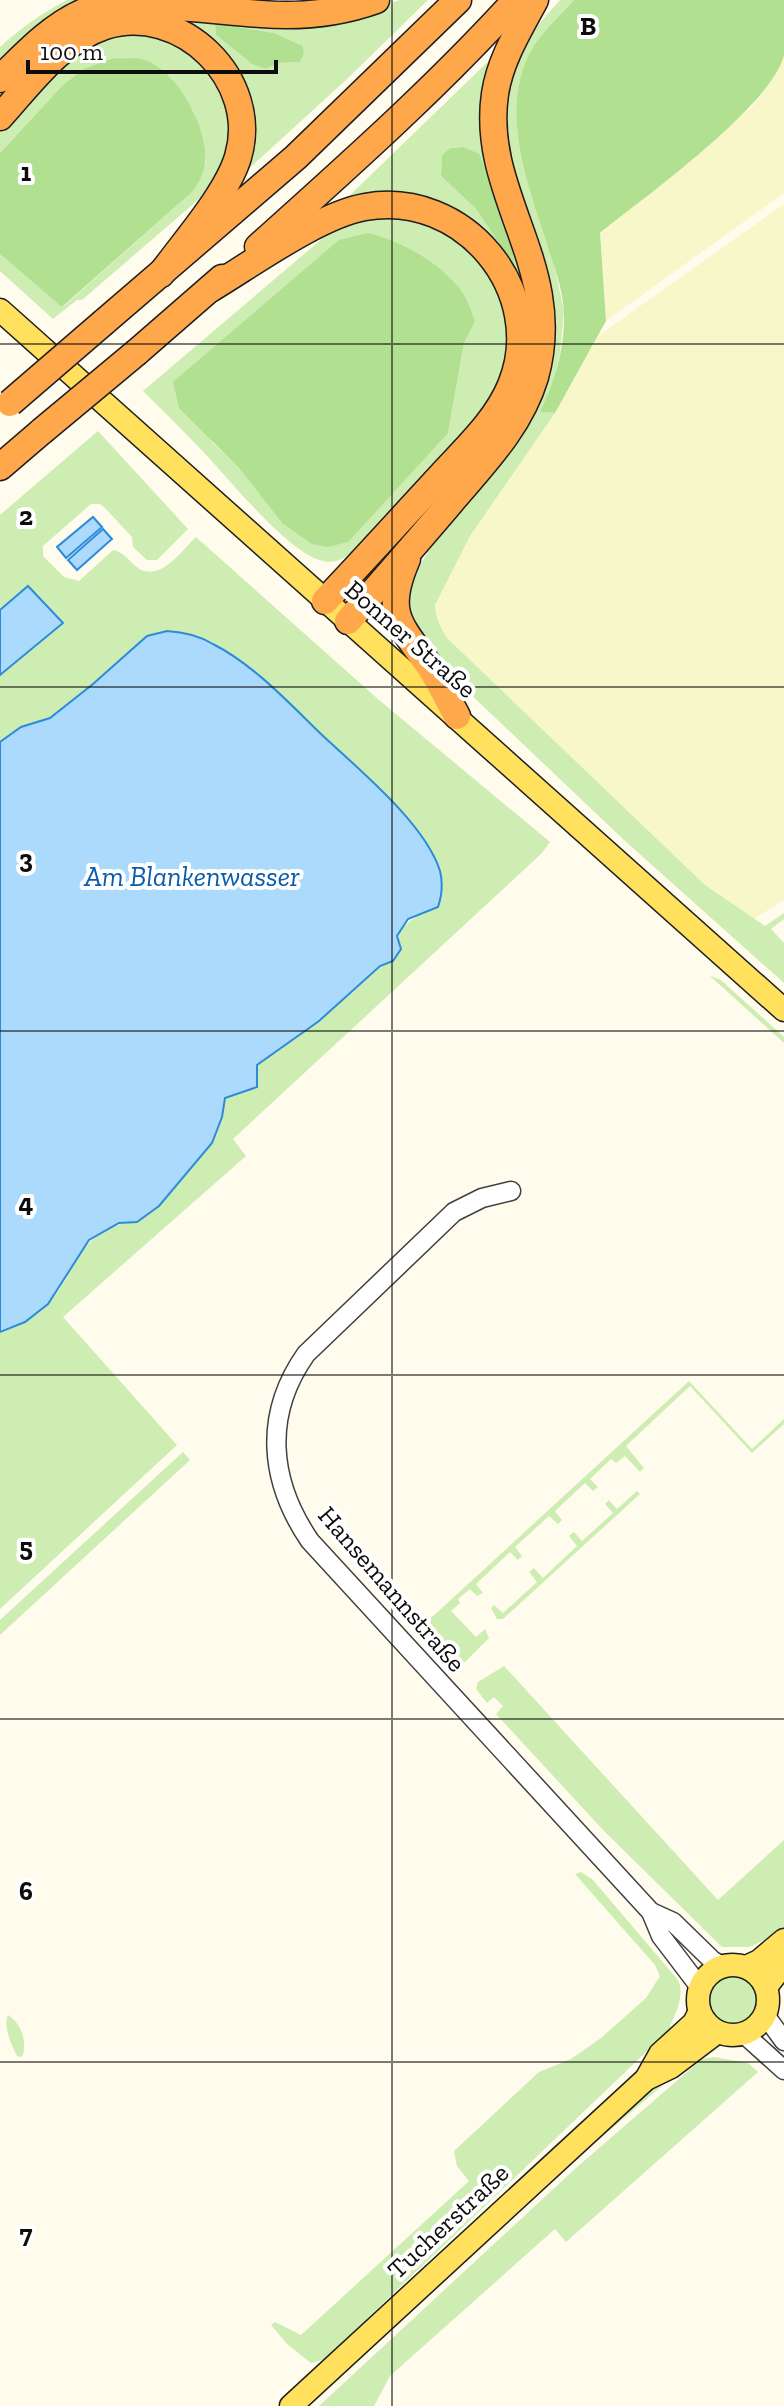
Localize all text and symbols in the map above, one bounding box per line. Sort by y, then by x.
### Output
text: B [580,10,596,42]
scale bar [28,24,276,74]
text: 100 m [40,37,103,66]
text: 1 [21,156,32,188]
text: 2 [19,500,33,532]
street label: Bonner Straße [339,573,483,705]
text: 3 [19,843,33,875]
water label: Am Blankenwasser [83,860,300,893]
text: 4 [19,1187,34,1219]
street label: Hansemannstraße [311,1500,473,1678]
text: 5 [19,1531,33,1563]
text: 6 [19,1875,33,1907]
street label: Tucherstraße [381,2157,515,2285]
text: 7 [20,2218,33,2250]

